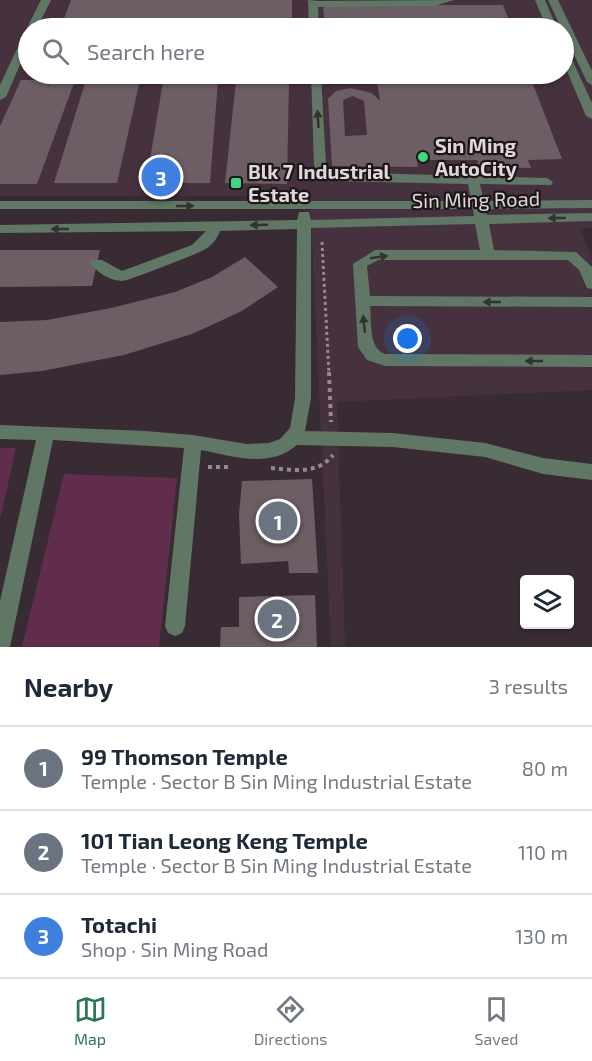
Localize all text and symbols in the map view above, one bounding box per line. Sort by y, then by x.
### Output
search box [18,18,574,84]
icon: search [39,35,72,68]
text: Search here [87,38,205,64]
one-way arrow [314,110,323,129]
place label: Sin Ming AutoCity [435,133,517,181]
marker: Sin Ming AutoCity [416,150,430,164]
pin: 3 [142,154,180,200]
place label: Blk 7 Industrial Estate [248,159,391,206]
marker: Blk 7 Industrial Estate [229,176,243,190]
street label: Sin Ming Road [412,186,540,212]
one-way arrow [176,201,195,211]
one-way arrow [547,214,566,223]
one-way arrow [250,220,269,229]
one-way arrow [50,224,69,234]
one-way arrow [370,252,389,261]
one-way arrow [482,297,501,307]
one-way arrow [359,315,369,334]
your location [393,324,422,353]
one-way arrow [524,356,543,366]
pin: 1 [258,498,298,544]
map controls [520,575,574,629]
button: layers [520,575,574,629]
pin: 2 [258,596,296,642]
text: Nearby [24,671,113,702]
text: 3 results [489,674,568,698]
text: 99 Thomson Temple [81,743,288,769]
text: 1 [39,756,48,780]
text: 80 m [522,756,568,780]
text: Temple · Sector B Sin Ming Industrial Estate [81,769,472,793]
text: 101 Tian Leong Keng Temple [81,827,368,853]
text: 2 [38,840,49,864]
text: 110 m [518,840,568,864]
text: Temple · Sector B Sin Ming Industrial Estate [81,853,472,877]
text: Totachi [81,911,157,937]
text: 3 [38,924,49,948]
text: 130 m [515,924,568,948]
text: Shop · Sin Ming Road [81,937,269,961]
tab: Map [74,993,107,1048]
tab: Directions [254,993,327,1048]
tab: Saved [475,993,518,1048]

